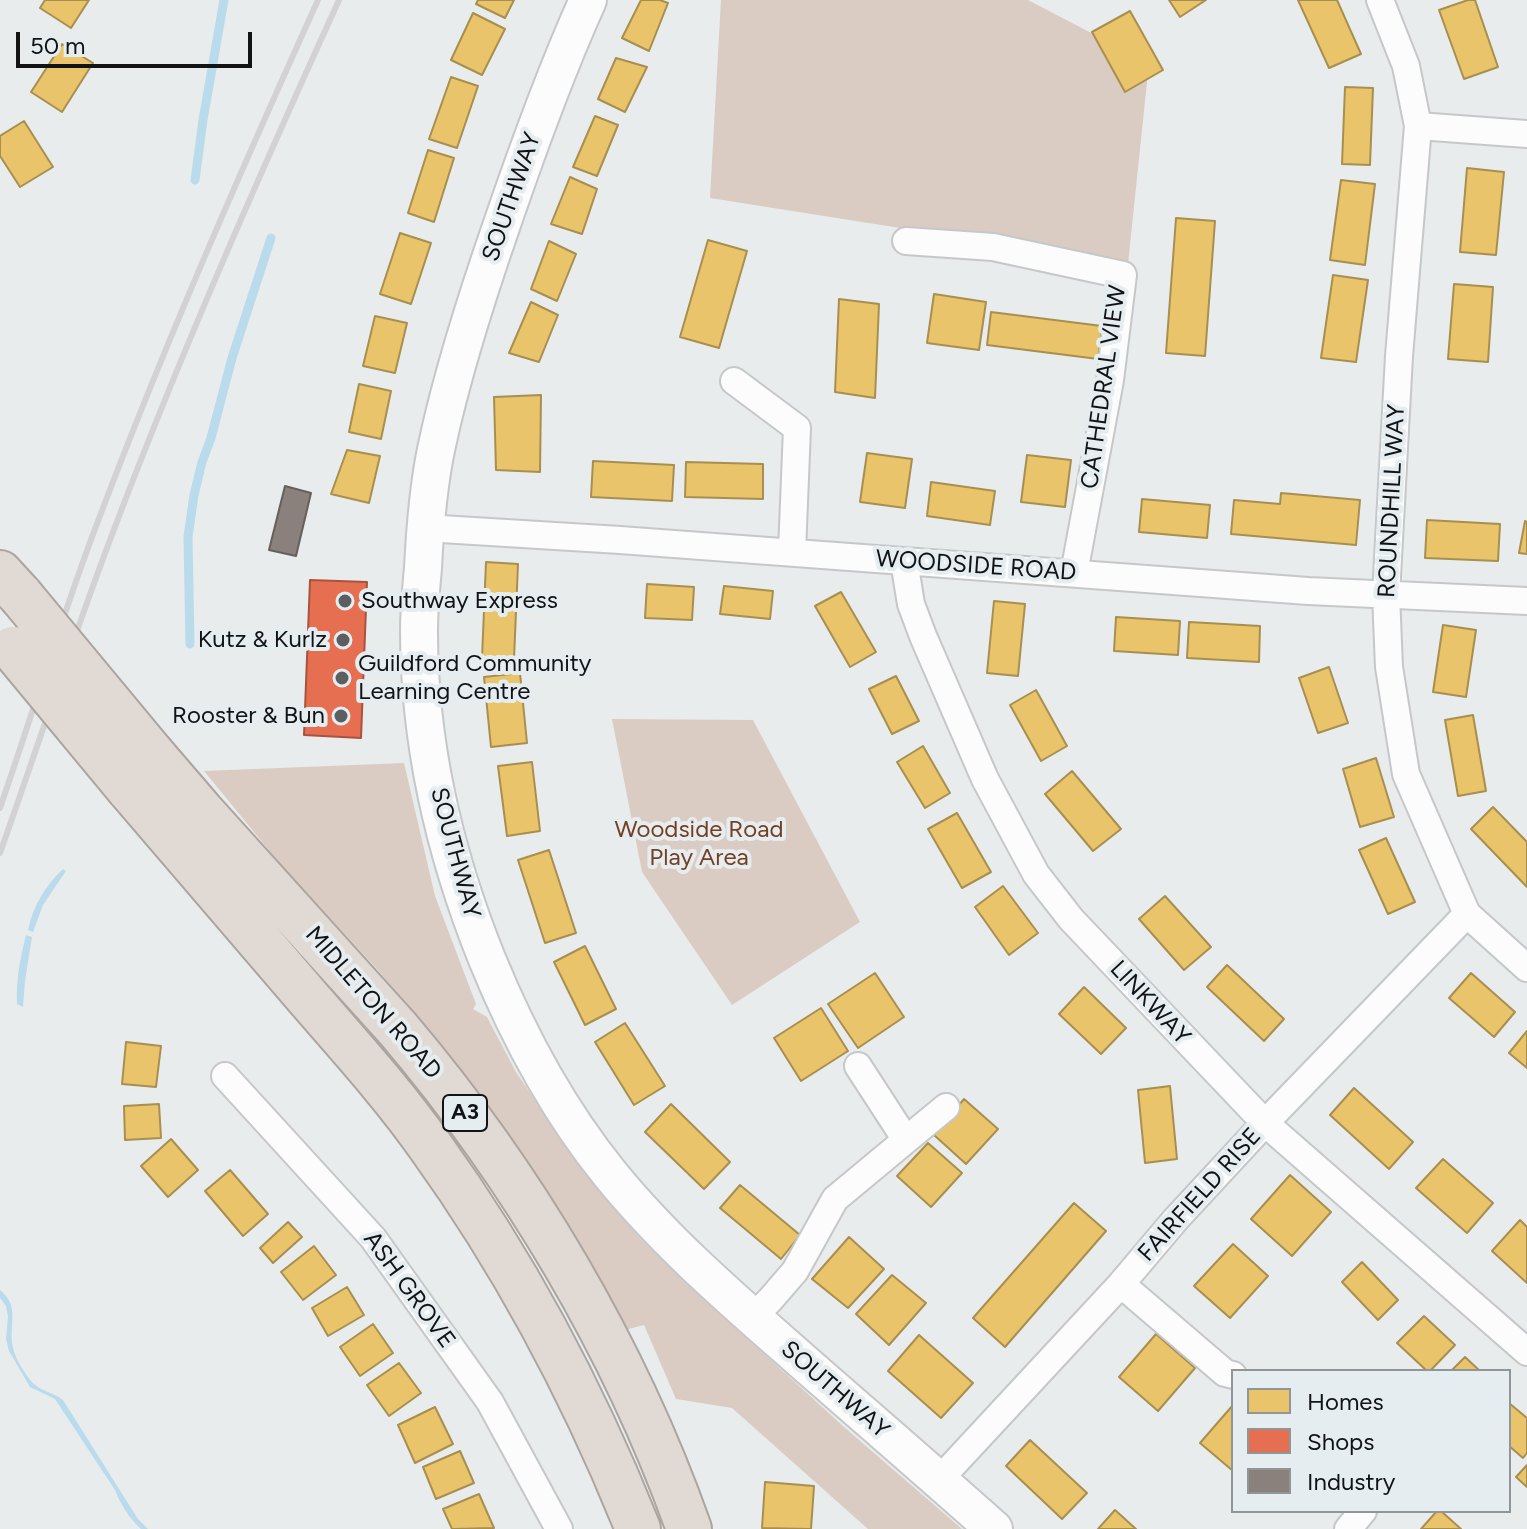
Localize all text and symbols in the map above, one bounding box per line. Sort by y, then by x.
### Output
scale bar [20,16,256,66]
text: 50 m [30,31,86,60]
street label: SOUTHWAY [477,129,547,265]
street label: CATHEDRAL VIEW [1075,283,1133,491]
street label: ROUNDHILL WAY [1373,403,1411,599]
street label: WOODSIDE ROAD [875,545,1077,587]
place label: Southway Express [361,587,558,615]
marker: Southway Express [336,592,354,610]
place label: Kutz & Kurlz [198,626,327,654]
marker: Kutz & Kurlz [334,631,352,649]
place label: Guildford Community Learning Centre [358,650,591,706]
marker: Guildford Community Learning Centre [333,669,351,687]
place label: Rooster & Bun [172,702,325,730]
marker: Rooster & Bun [332,707,350,725]
street label: SOUTHWAY [424,784,486,922]
park label: Woodside Road Play Area [614,816,784,872]
street label: MIDLETON ROAD [299,921,447,1085]
street label: LINKWAY [1104,955,1196,1051]
road number: A3 [443,1095,487,1131]
street label: FAIRFIELD RISE [1132,1122,1268,1268]
street label: ASH GROVE [357,1226,461,1354]
street label: SOUTHWAY [775,1335,895,1445]
legend [1231,1369,1511,1513]
text: Homes [1307,1387,1384,1416]
text: Shops [1307,1427,1374,1456]
text: Industry [1307,1467,1395,1496]

